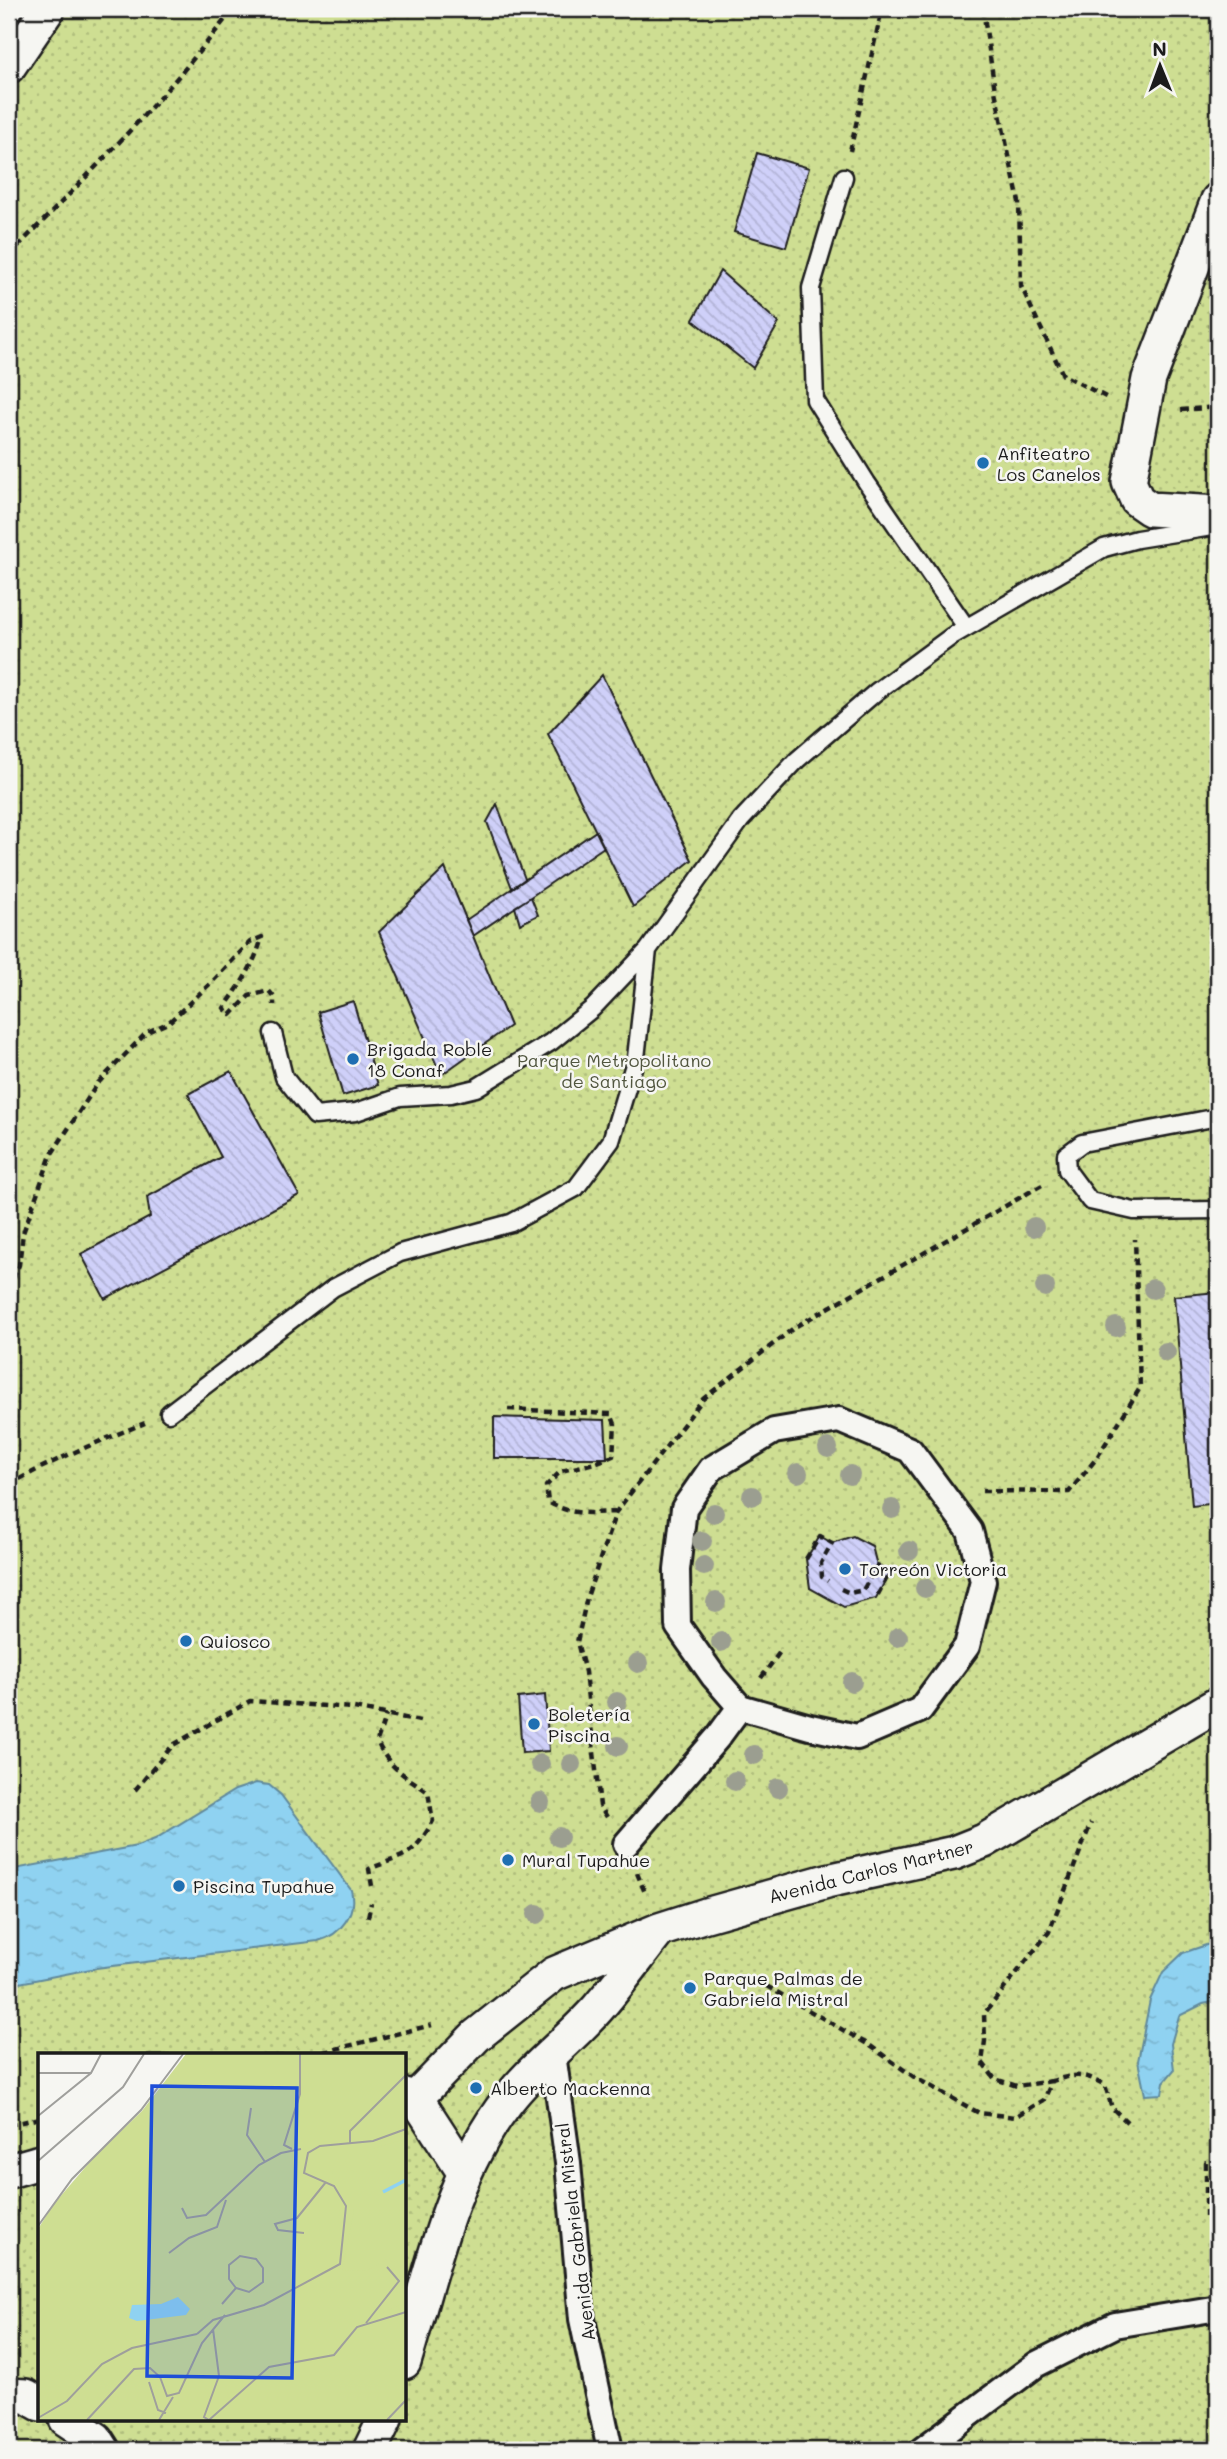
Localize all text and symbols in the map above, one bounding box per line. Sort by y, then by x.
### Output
north arrow [1126,32,1196,102]
text: N [1152,36,1167,61]
place label: Anfiteatro Los Canelos [997,441,1101,486]
marker: Anfiteatro Los Canelos [975,455,991,471]
place label: Brigada Roble 18 Conaf [367,1037,492,1082]
park label: Parque Metropolitano de Santiago [517,1048,711,1093]
marker: Brigada Roble 18 Conaf [345,1051,361,1067]
place label: Torreón Victoria [859,1557,1007,1581]
marker: Torreón Victoria [837,1561,853,1577]
place label: Quiosco [200,1629,270,1653]
marker: Quiosco [178,1633,194,1649]
place label: Boletería Piscina [548,1702,630,1747]
marker: Boletería Piscina [526,1716,542,1732]
street label: Avenida Carlos Martner [766,1834,976,1908]
place label: Mural Tupahue [522,1848,650,1872]
marker: Mural Tupahue [500,1852,516,1868]
place label: Piscina Tupahue [193,1874,335,1898]
marker: Piscina Tupahue [171,1878,187,1894]
place label: Parque Palmas de Gabriela Mistral [704,1966,863,2011]
marker: Parque Palmas de Gabriela Mistral [682,1980,698,1996]
inset map [38,2053,406,2420]
place label: Alberto Mackenna [490,2076,651,2100]
marker: Alberto Mackenna [468,2080,484,2096]
street label: Avenida Gabriela Mistral [550,2122,600,2342]

